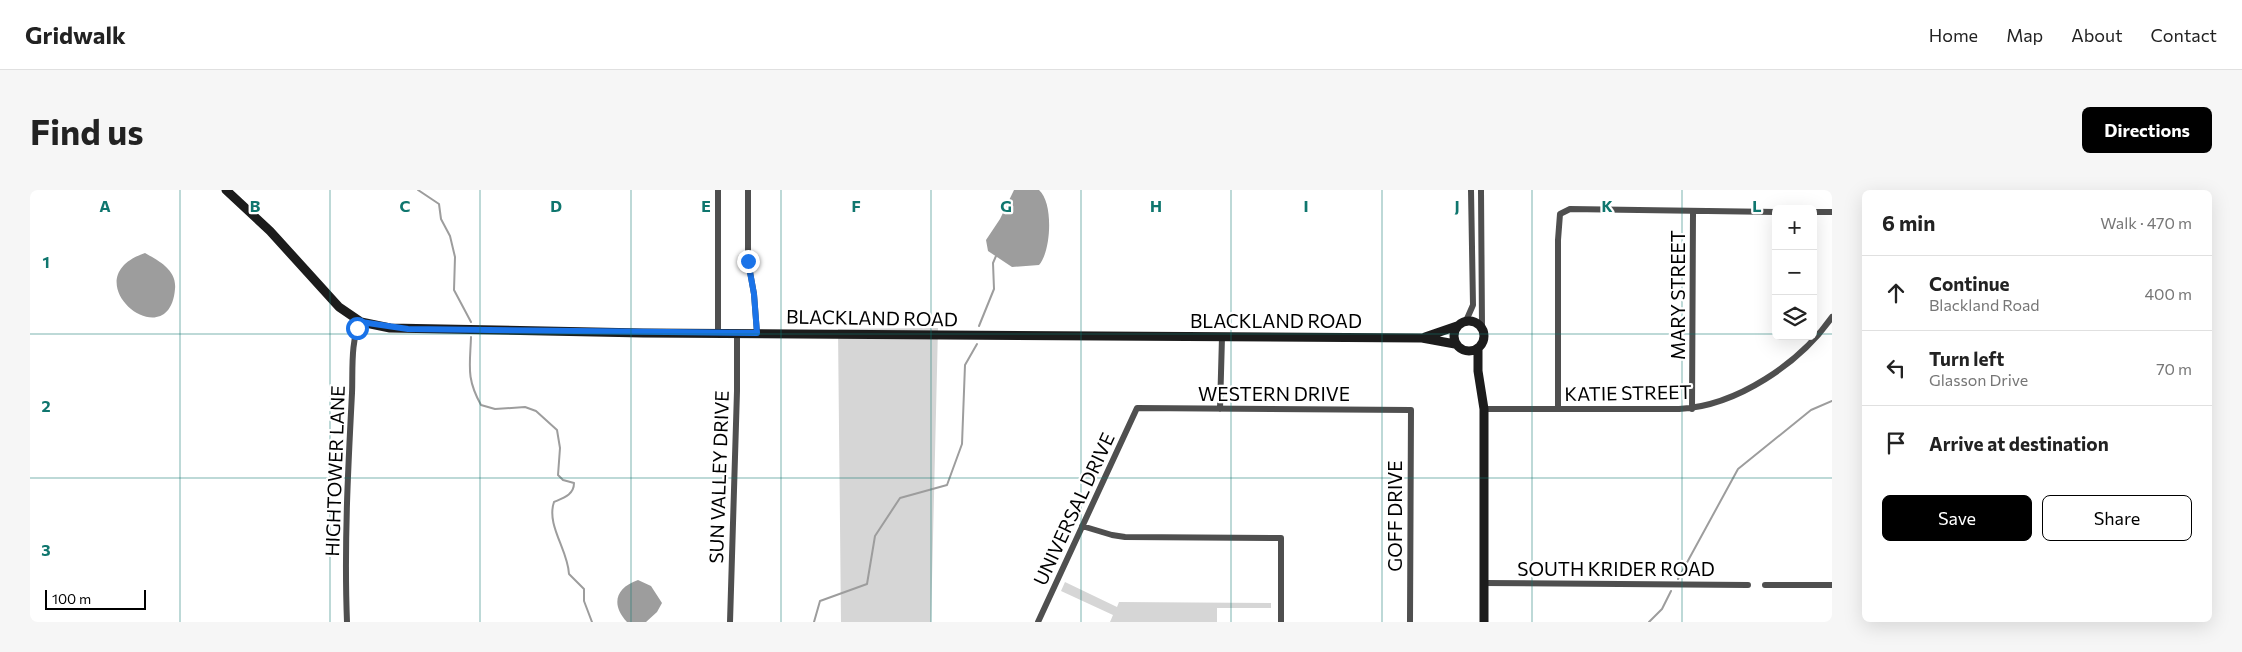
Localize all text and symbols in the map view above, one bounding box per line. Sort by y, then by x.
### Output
text: Gridwalk [25,20,126,49]
text: Home [1929,24,1978,46]
text: Map [2006,24,2043,46]
text: About [2071,24,2123,46]
text: Contact [2151,24,2217,46]
button: Directions [2082,107,2212,153]
text: Find us [30,109,144,152]
text: A [99,196,111,215]
text: B [250,196,261,215]
text: C [400,196,411,215]
text: D [550,196,562,215]
text: E [701,196,711,215]
text: F [851,196,861,215]
text: G [1000,196,1012,215]
text: H [1150,196,1162,215]
text: I [1303,196,1309,215]
text: J [1454,196,1460,215]
text: K [1601,196,1613,215]
text: L [1752,196,1762,215]
map controls [1772,205,1817,340]
button: + [1772,205,1817,250]
text: 6 min [1882,210,1935,235]
text: Walk · 470 m [2100,213,2192,232]
street label: MARY STREET [1666,230,1689,360]
route end [737,250,760,273]
button: − [1772,250,1817,295]
text: 1 [42,252,50,271]
text: Continue [1929,272,2009,295]
icon: ahead [1882,279,1910,307]
text: 400 m [2144,284,2192,303]
button: layers [1772,295,1817,340]
text: Blackland Road [1929,295,2040,314]
street label: BLACKLAND ROAD [786,305,958,330]
street label: BLACKLAND ROAD [1190,309,1362,332]
route start [346,317,369,340]
text: Turn left [1929,347,2004,370]
icon: left [1882,354,1910,382]
text: 70 m [2156,359,2192,378]
text: Glasson Drive [1929,370,2028,389]
street label: KATIE STREET [1564,380,1692,405]
street label: WESTERN DRIVE [1198,382,1350,405]
street label: HIGHTOWER LANE [320,385,349,557]
street label: SUN VALLEY DRIVE [704,390,733,564]
text: 2 [41,396,51,415]
street label: UNIVERSAL DRIVE [1028,429,1119,589]
icon: arrive [1882,429,1910,457]
text: Arrive at destination [1929,432,2109,455]
street label: GOFF DRIVE [1383,460,1406,572]
button: Save [1882,495,2032,541]
button: Share [2042,495,2192,541]
text: 3 [41,540,51,559]
street label: SOUTH KRIDER ROAD [1517,557,1715,580]
scale bar [45,587,146,610]
text: 100 m [52,590,91,607]

